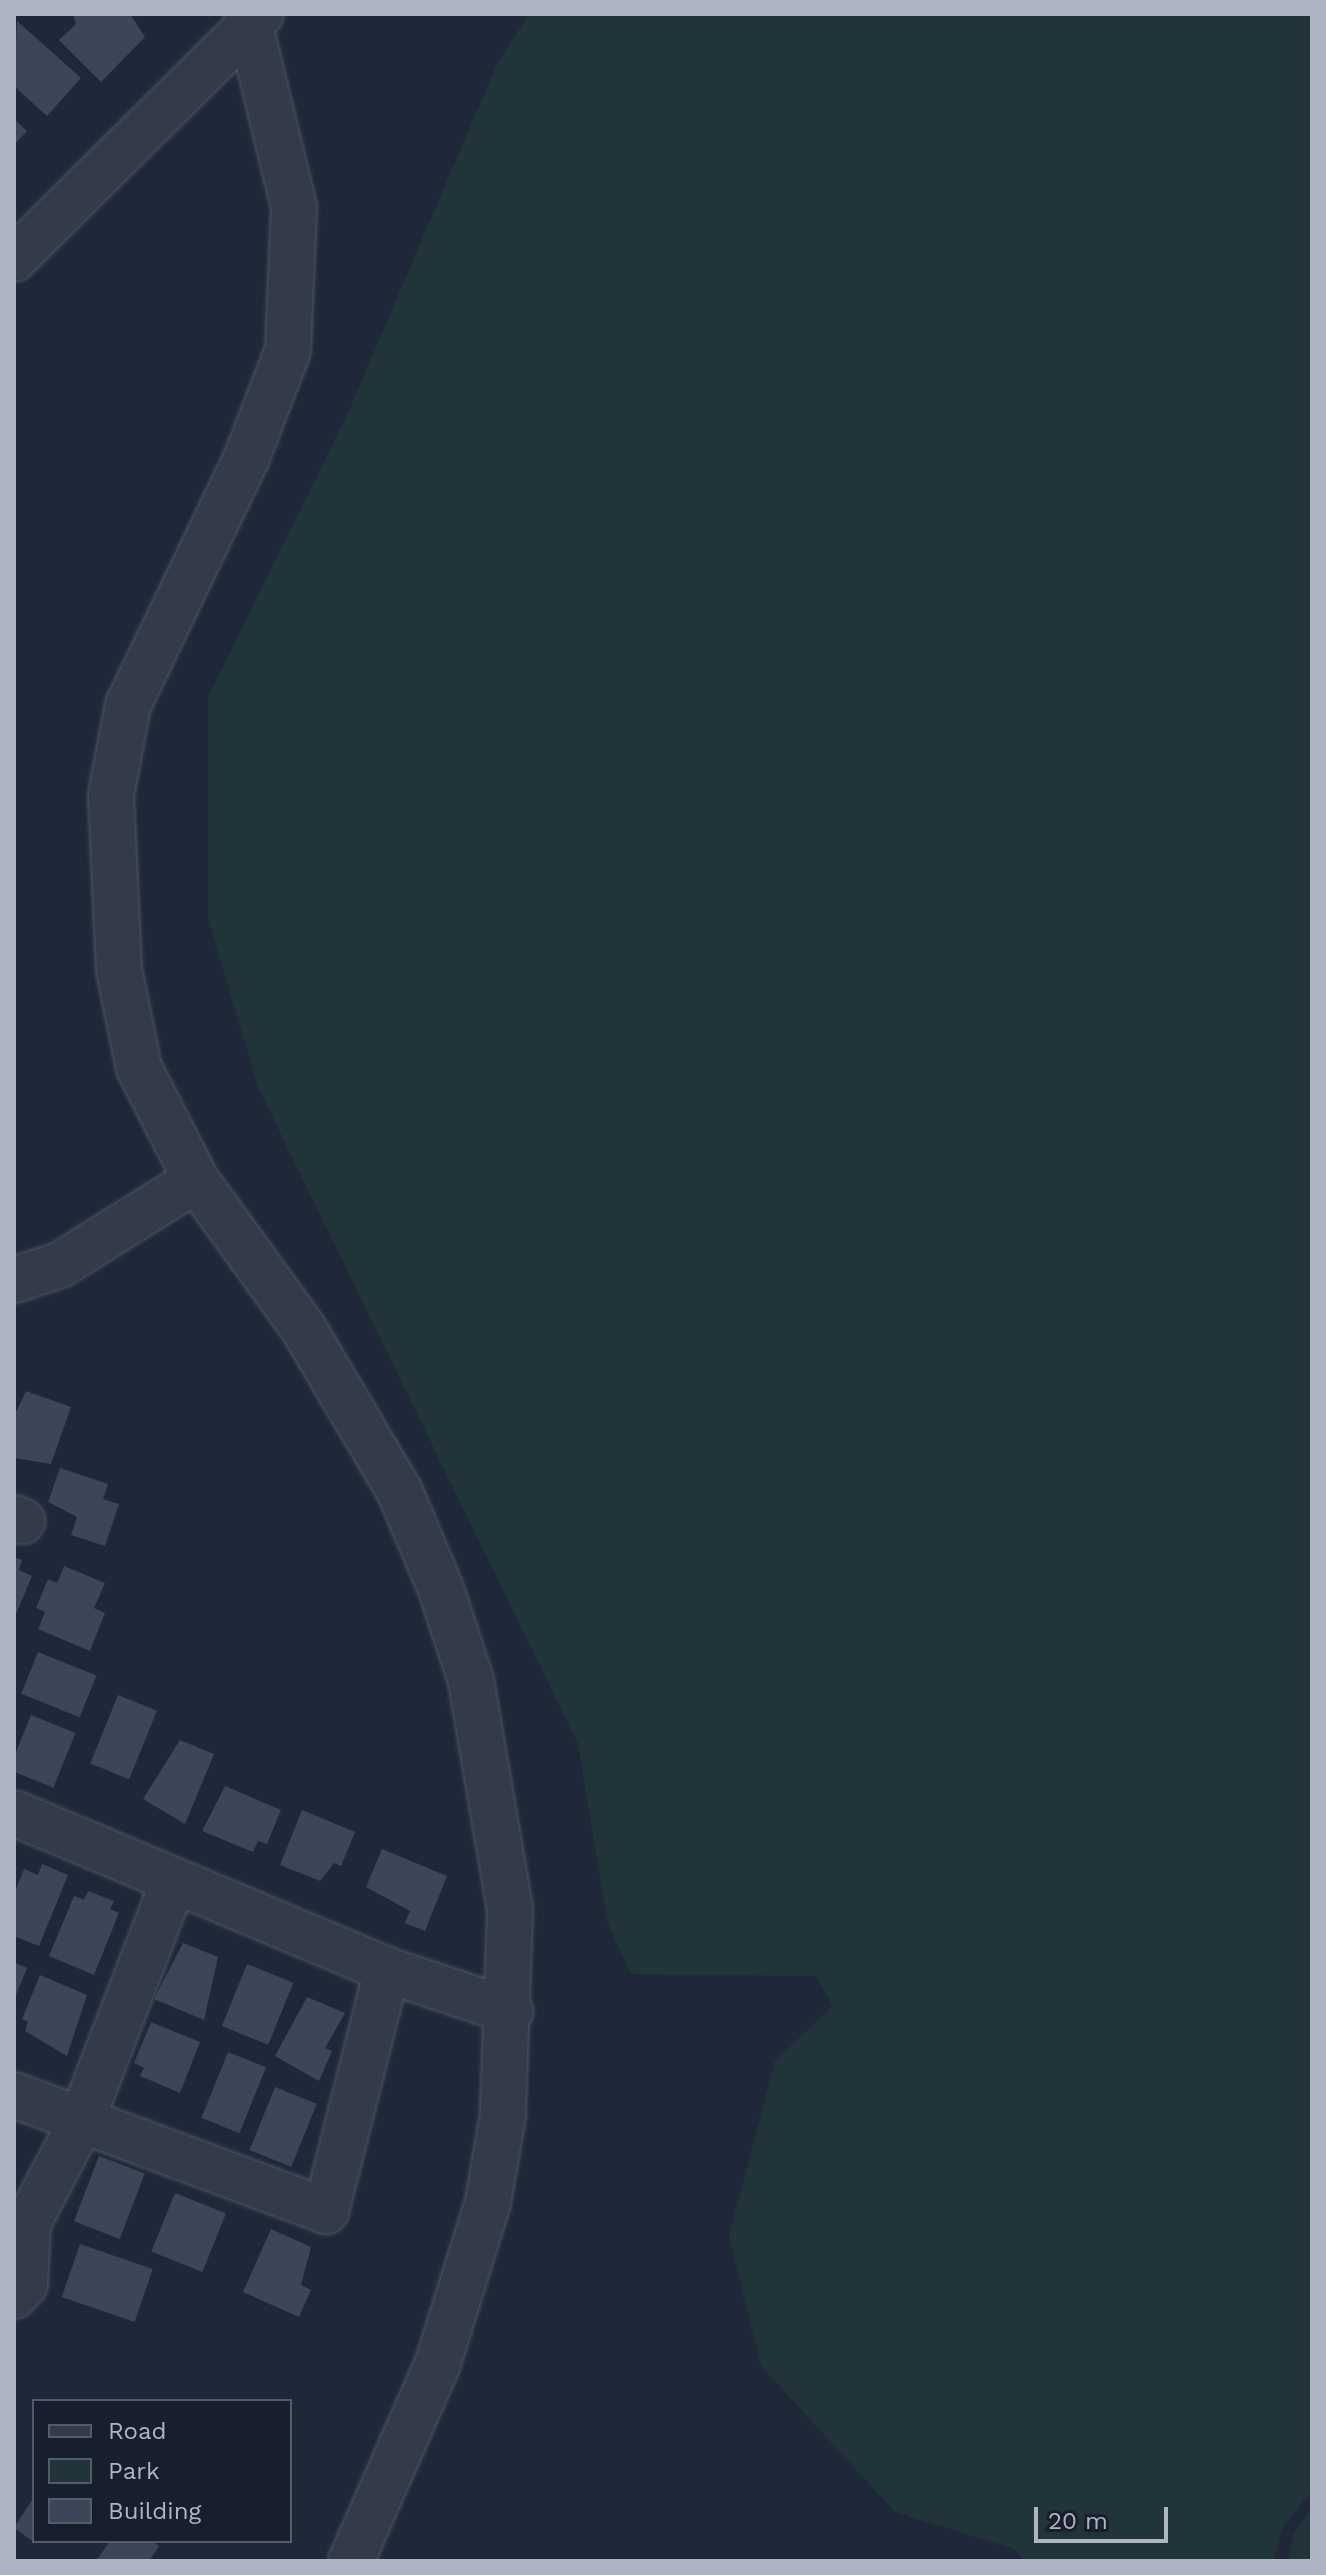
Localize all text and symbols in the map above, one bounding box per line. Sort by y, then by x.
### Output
legend [32,2399,292,2543]
text: Road [108,2417,167,2445]
text: Park [108,2457,160,2485]
scale bar [1038,2491,1172,2541]
text: Building [108,2497,201,2525]
text: 20 m [1048,2507,1108,2535]

